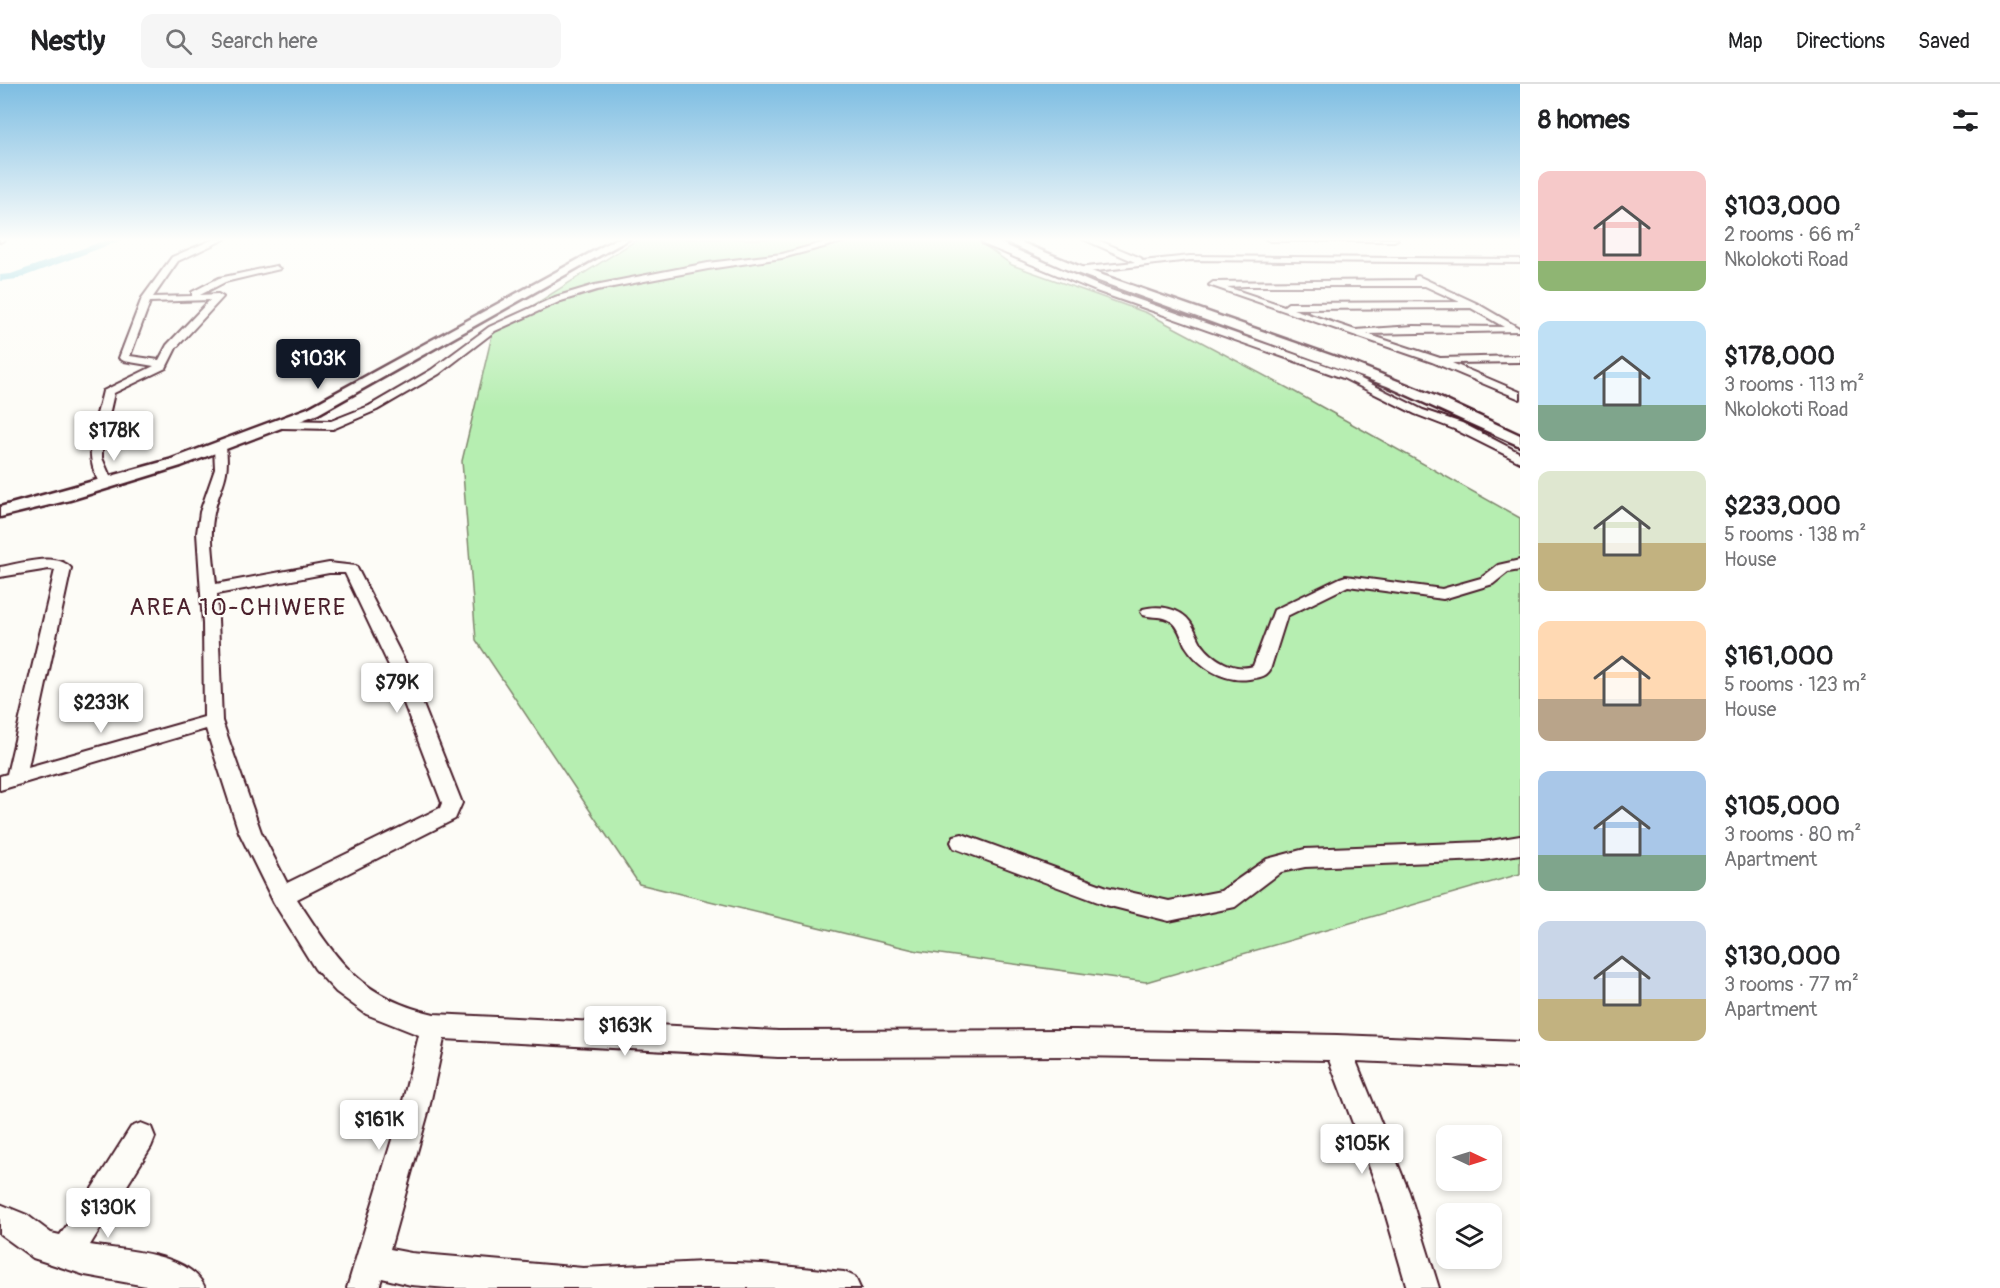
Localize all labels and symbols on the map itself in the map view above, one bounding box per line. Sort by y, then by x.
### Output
pin: $103K [276,339,360,390]
pin: $178K [72,411,156,462]
district label: AREA 10-CHIWERE [129,593,347,622]
pin: $79K [361,663,433,714]
pin: $233K [59,683,143,734]
pin: $163K [583,1006,667,1057]
pin: $161K [337,1100,421,1151]
pin: $105K [1320,1124,1404,1175]
north arrow [1436,1125,1502,1191]
pin: $130K [66,1188,150,1239]

